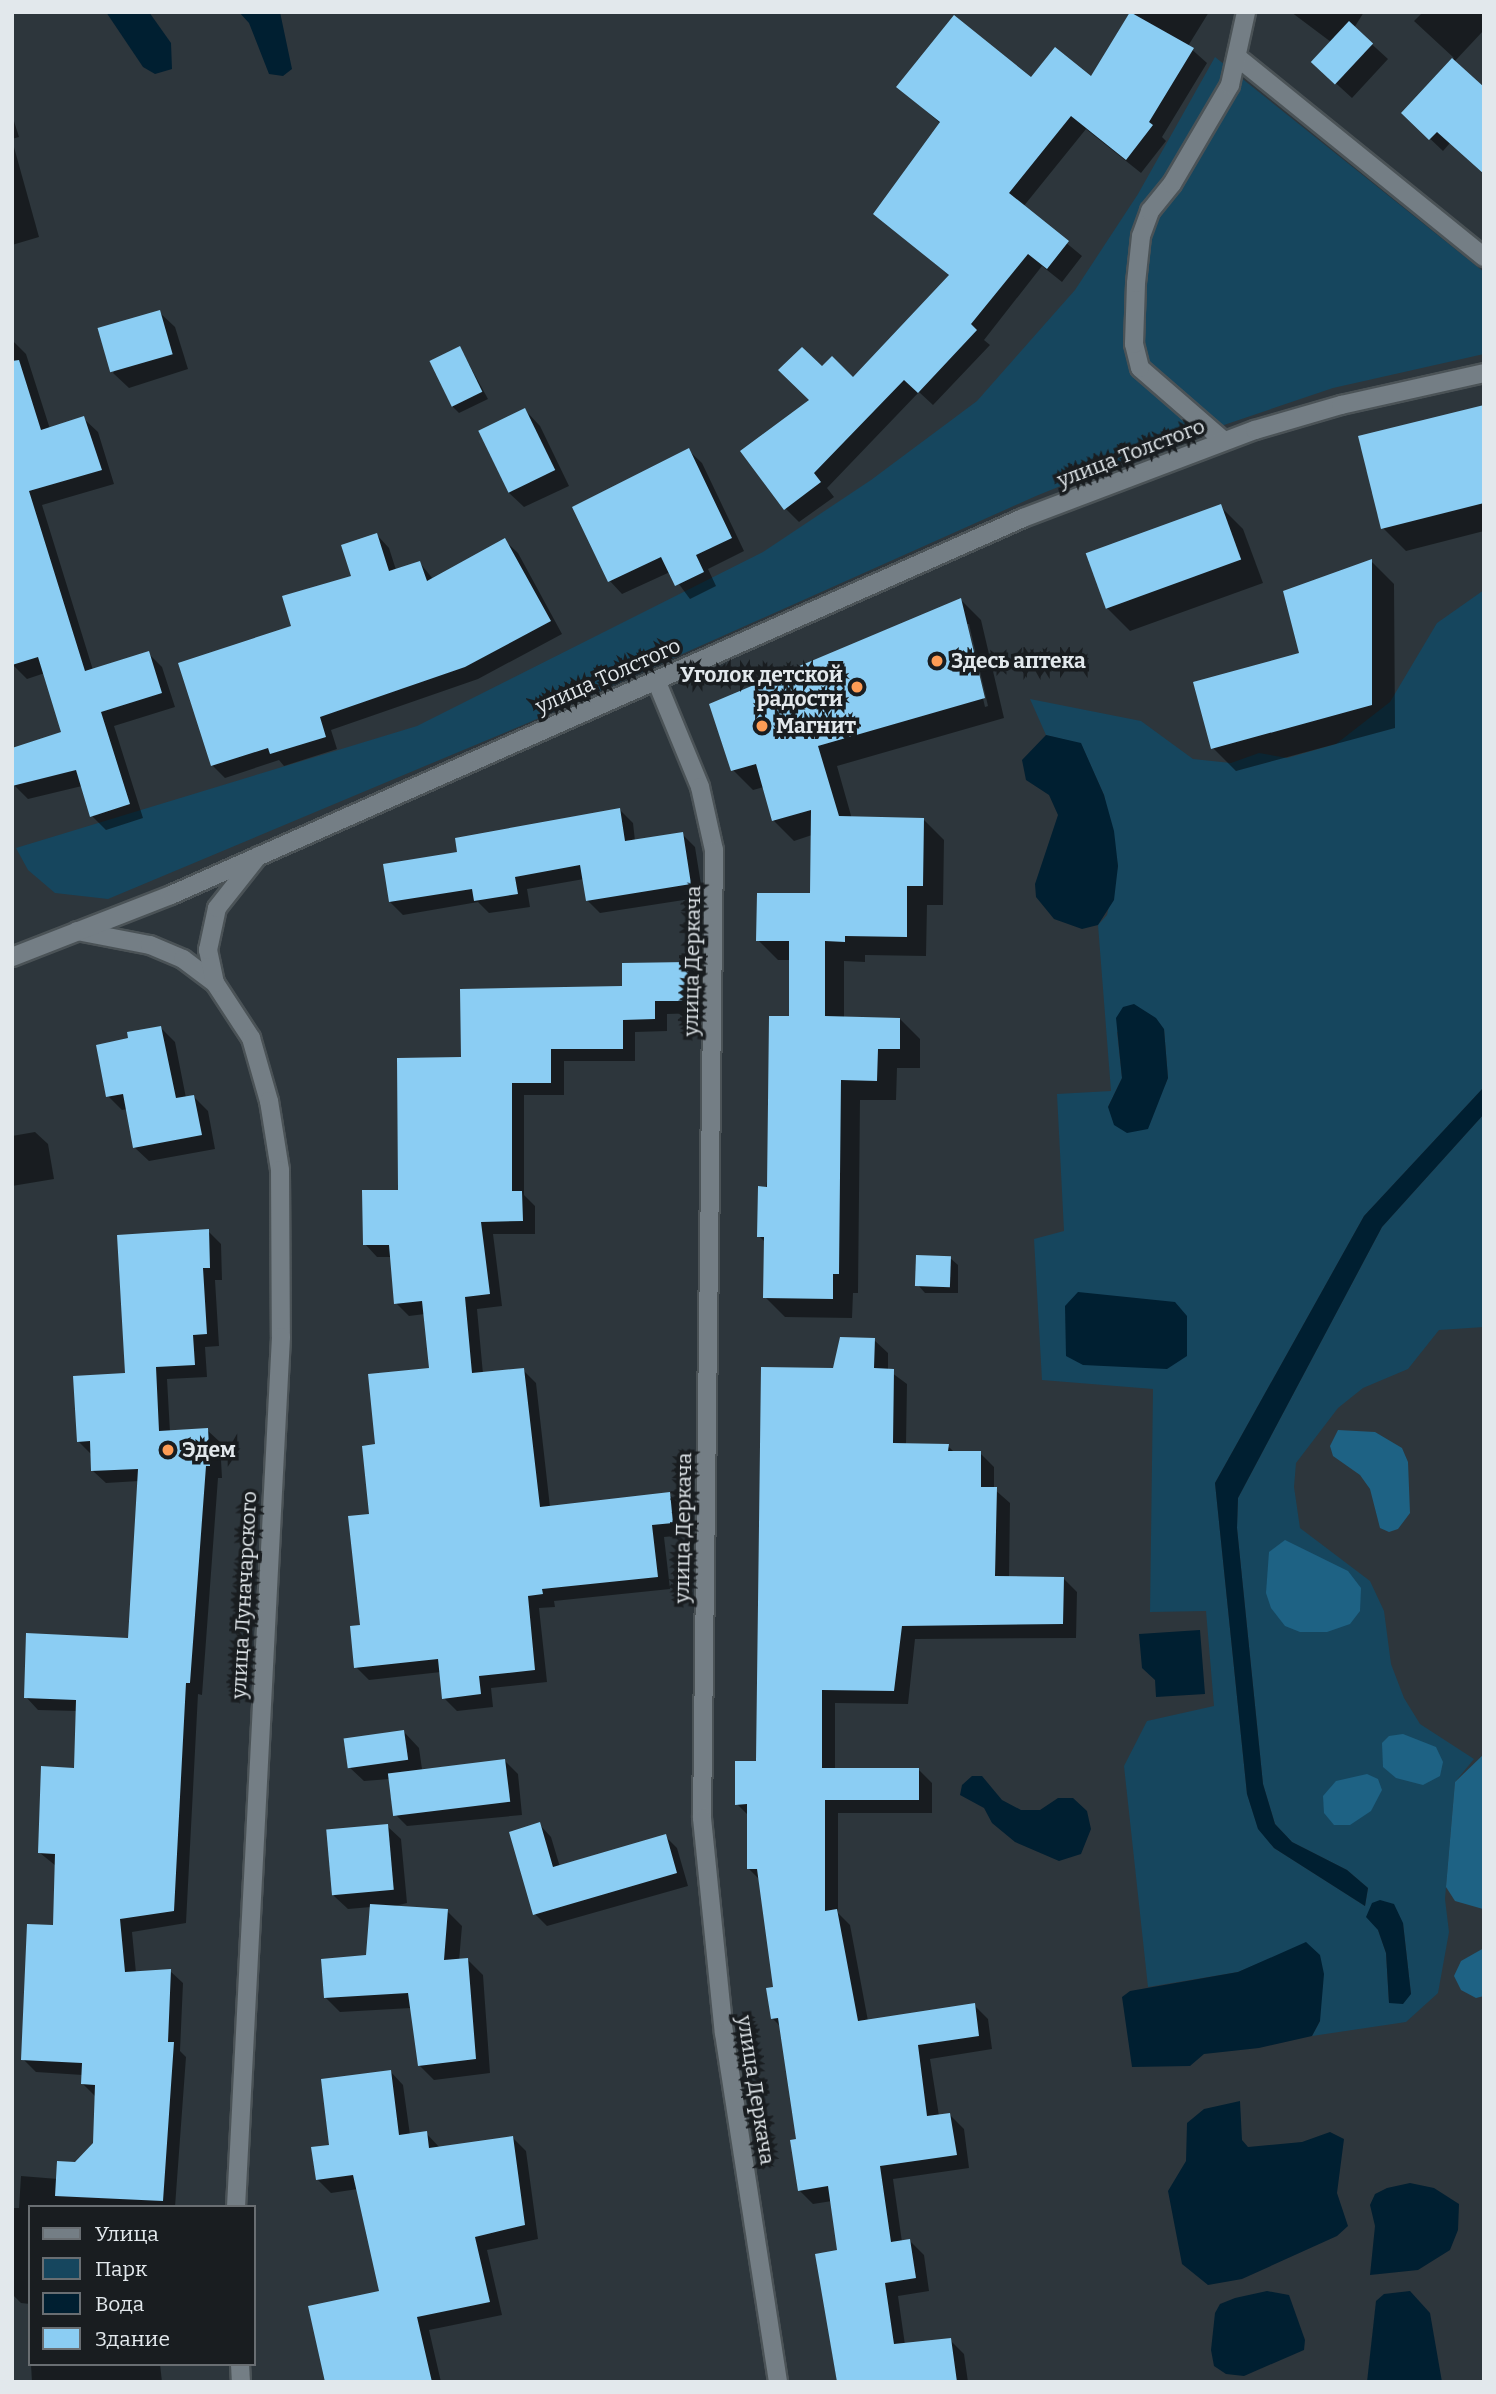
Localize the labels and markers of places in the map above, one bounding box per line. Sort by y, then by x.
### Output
place label: Здесь аптека [951,648,1086,674]
marker: Здесь аптека [929,653,945,669]
place label: Уголок детской радости [680,662,843,712]
marker: Уголок детской радости [849,679,865,695]
place label: Магнит [776,713,856,739]
marker: Магнит [754,718,770,734]
place label: Эдем [182,1437,236,1463]
marker: Эдем [160,1442,176,1458]

